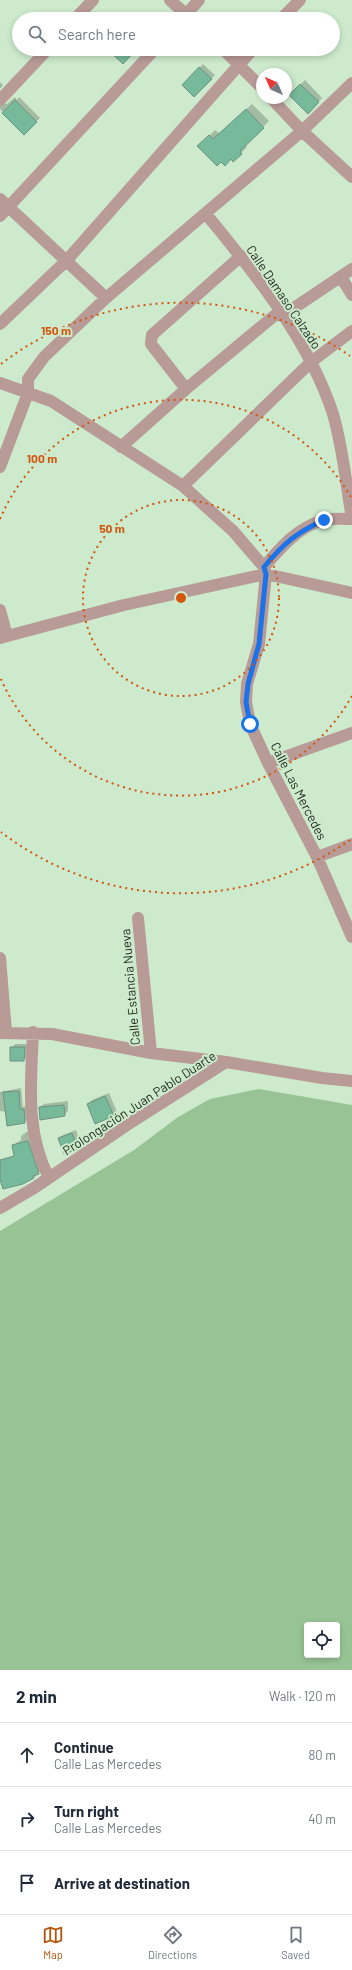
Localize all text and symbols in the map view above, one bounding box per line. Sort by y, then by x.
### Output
search box [12,12,340,56]
icon: search [26,23,48,45]
text: Search here [58,25,136,43]
north arrow [256,68,292,104]
street label: Calle Damaso Calzado [243,242,325,352]
text: 150 m [41,323,71,337]
text: 100 m [27,451,57,465]
route end [315,511,333,529]
text: 50 m [99,521,125,535]
centre of rings [174,591,188,605]
route start [241,715,259,733]
street label: Calle Las Mercedes [267,739,331,843]
street label: Calle Estancia Nueva [117,928,143,1046]
street label: Prolongación Juan Pablo Duarte [59,1047,219,1159]
map controls [304,1622,340,1658]
button: locate [304,1622,340,1658]
text: 2 min [16,1686,57,1706]
text: Walk · 120 m [269,1688,336,1704]
text: Continue [54,1738,114,1756]
icon: ahead [16,1744,38,1766]
text: 80 m [309,1747,336,1763]
text: Calle Las Mercedes [54,1756,162,1772]
text: Turn right [54,1802,119,1820]
icon: right [16,1808,38,1830]
text: 40 m [308,1811,336,1827]
text: Calle Las Mercedes [54,1820,162,1836]
icon: arrive [16,1872,38,1894]
text: Arrive at destination [54,1874,190,1892]
tab: Map [42,1924,64,1961]
tab: Directions [148,1924,197,1961]
tab: Saved [281,1924,310,1961]

